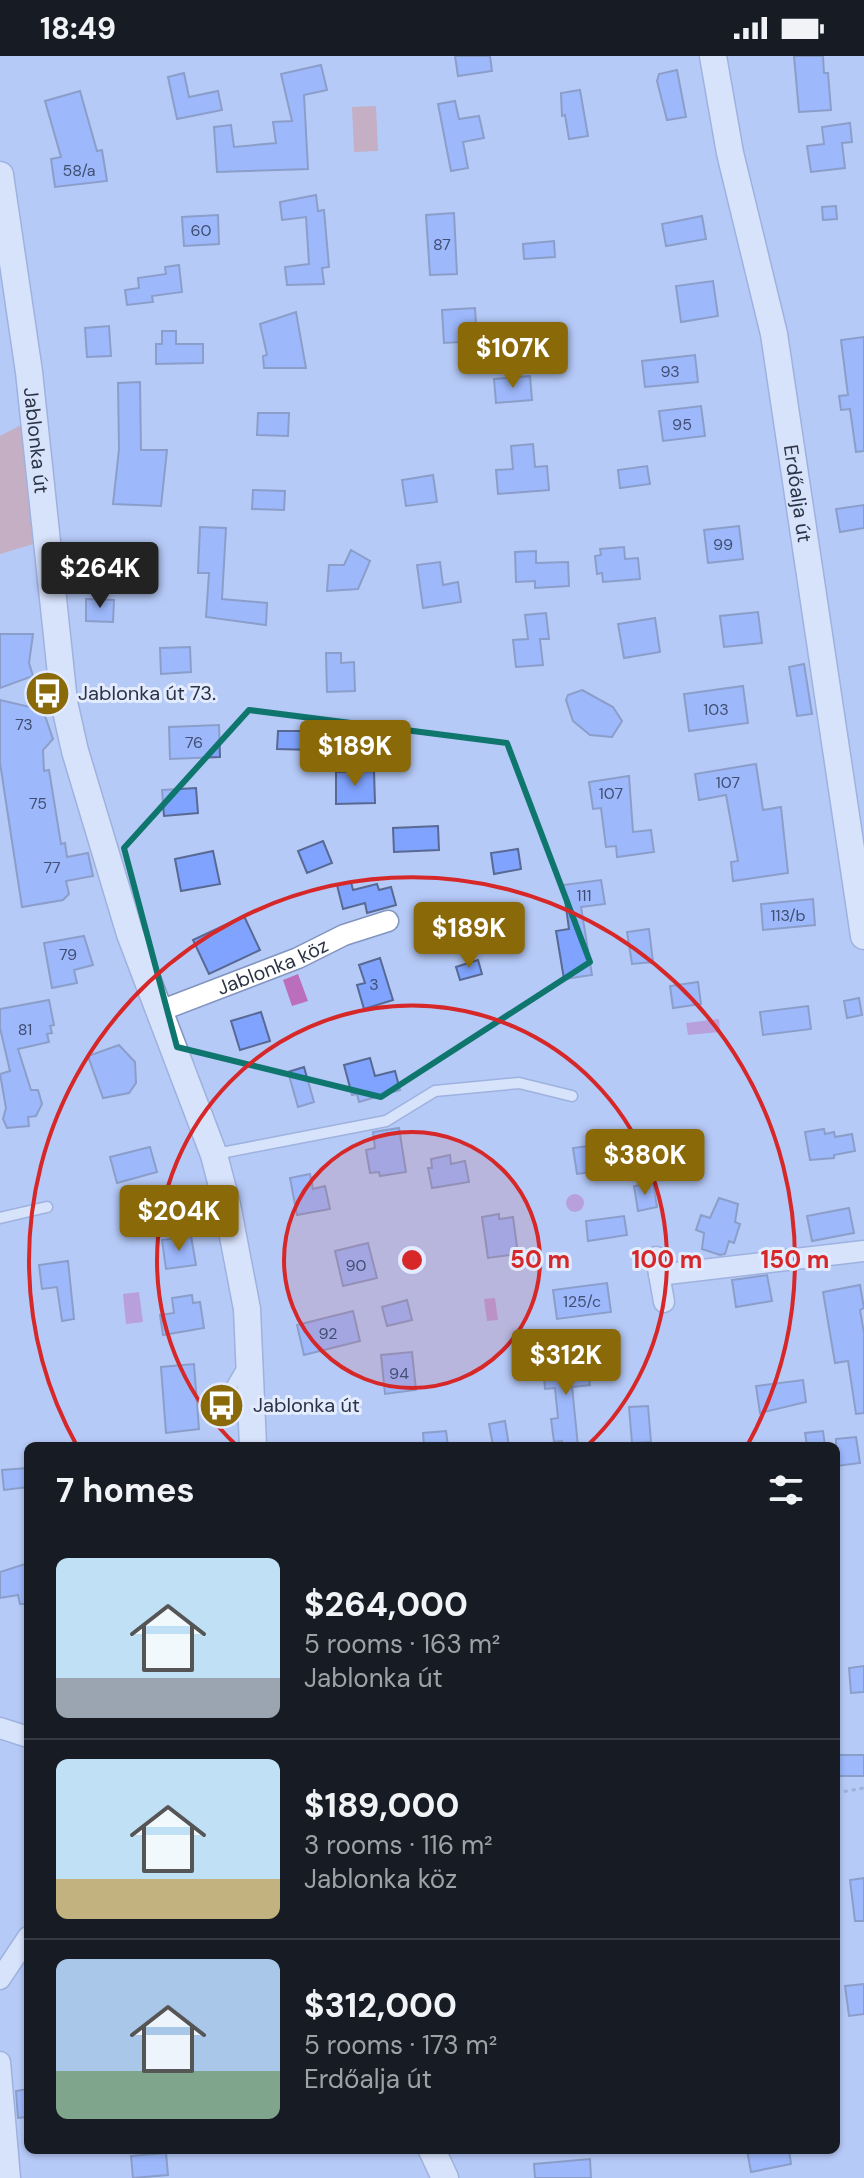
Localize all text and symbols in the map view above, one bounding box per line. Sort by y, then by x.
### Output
text: 18:49 [40,9,116,48]
house number: 58/a [62,160,96,181]
house number: 60 [191,220,212,241]
house number: 87 [433,234,451,255]
pin: $107K [457,322,569,390]
text: $107K [476,331,550,365]
house number: 93 [660,361,680,382]
street label: Jablonka út [18,386,55,495]
house number: 95 [672,414,692,435]
street label: Erdőalja út [778,443,818,544]
house number: 99 [713,534,733,555]
pin: $264K [44,542,156,610]
text: $264K [59,551,141,585]
bus stop icon: Jablonka út 73. [23,669,71,717]
place label: Jablonka út 73. [78,680,216,706]
house number: 103 [703,699,729,720]
house number: 73 [15,714,33,735]
pin: $189K [299,720,411,788]
text: $189K [318,729,392,763]
house number: 76 [185,732,203,753]
house number: 107 [716,772,740,793]
house number: 107 [599,783,623,804]
house number: 75 [29,793,47,814]
house number: 77 [43,857,61,878]
house number: 111 [577,885,591,906]
pin: $189K [413,902,525,970]
house number: 113/b [771,905,805,926]
text: $189K [432,911,506,945]
street label: Jablonka köz [213,932,332,1001]
house number: 79 [59,944,77,965]
house number: 3 [369,974,379,995]
house number: 81 [18,1019,32,1040]
pin: $380K [589,1129,701,1197]
text: $380K [603,1138,687,1172]
pin: $204K [123,1185,235,1253]
text: $204K [138,1194,220,1228]
text: 50 m [510,1244,570,1275]
text: 100 m [632,1244,702,1275]
text: 150 m [761,1244,829,1275]
centre of rings [398,1246,426,1274]
house number: 90 [346,1255,367,1276]
house number: 125/c [563,1291,601,1312]
house number: 92 [319,1323,338,1344]
pin: $312K [510,1329,622,1397]
text: $312K [530,1338,602,1372]
house number: 94 [389,1363,409,1384]
bus stop icon: Jablonka út [198,1381,246,1429]
place label: Jablonka út [253,1392,360,1418]
text: 7 homes [56,1468,195,1513]
icon: filters [764,1468,808,1512]
text: $264,000 [304,1582,468,1627]
icon: home [120,1590,216,1686]
text: 5 rooms · 163 m² [304,1627,500,1661]
text: Jablonka út [304,1661,443,1695]
text: $189,000 [304,1783,459,1828]
icon: home [120,1791,216,1887]
text: 3 rooms · 116 m² [304,1828,493,1862]
text: Jablonka köz [304,1862,457,1896]
text: $312,000 [304,1983,457,2028]
icon: home [120,1991,216,2087]
text: 5 rooms · 173 m² [304,2028,497,2062]
text: Erdőalja út [304,2062,432,2096]

